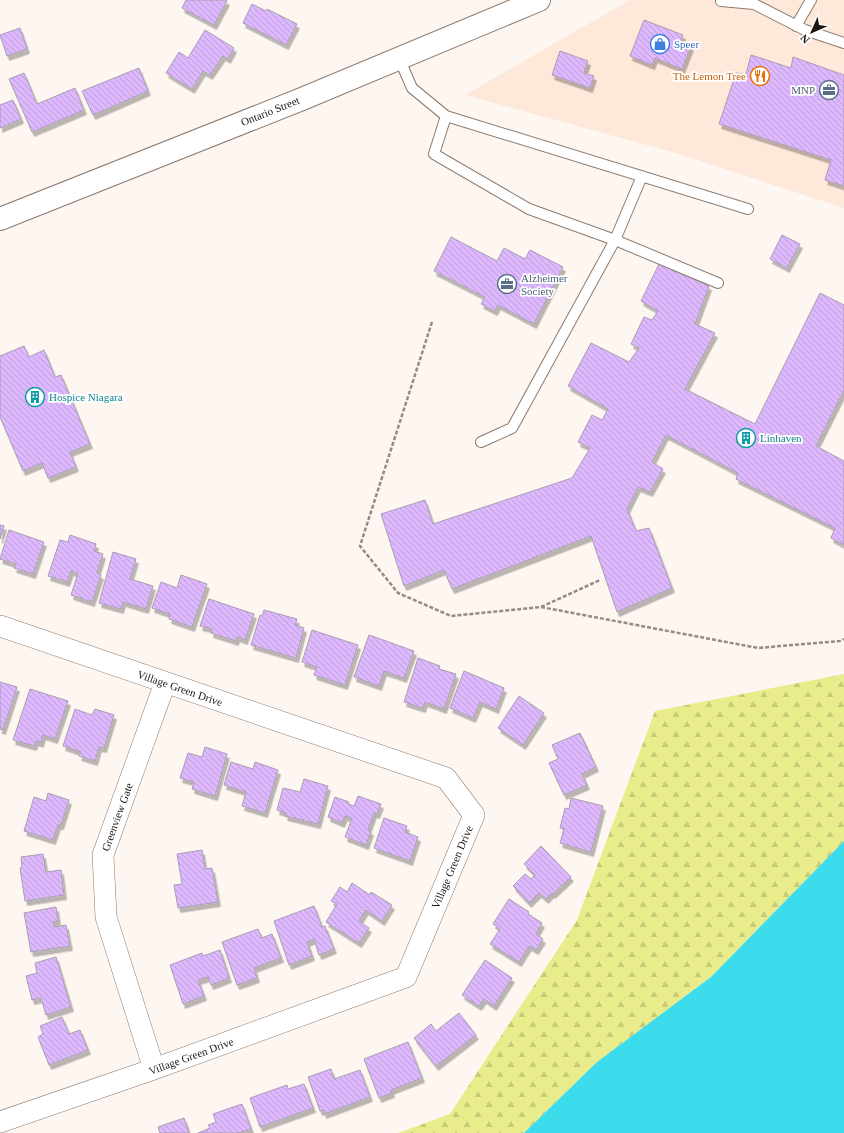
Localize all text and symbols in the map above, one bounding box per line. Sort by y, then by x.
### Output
north arrow [792,12,832,52]
text: N [798,32,812,46]
shop icon: Speer [649,33,671,55]
place label: Speer [674,38,699,50]
restaurant icon: The Lemon Tree [749,65,771,87]
place label: The Lemon Tree [673,70,746,82]
office icon: MNP [818,79,840,101]
place label: MNP [791,84,815,96]
street label: Ontario Street [239,94,301,128]
place label: Alzheimer Society [521,272,568,297]
office icon: Alzheimer Society [496,273,518,295]
building icon: Hospice Niagara [24,386,46,408]
place label: Hospice Niagara [49,391,123,403]
building icon: Linhaven [735,427,757,449]
place label: Linhaven [760,432,802,444]
street label: Village Green Drive [136,668,224,708]
street label: Greenview Gate [99,781,135,853]
street label: Village Green Drive [429,824,475,910]
street label: Village Green Drive [147,1035,235,1077]

